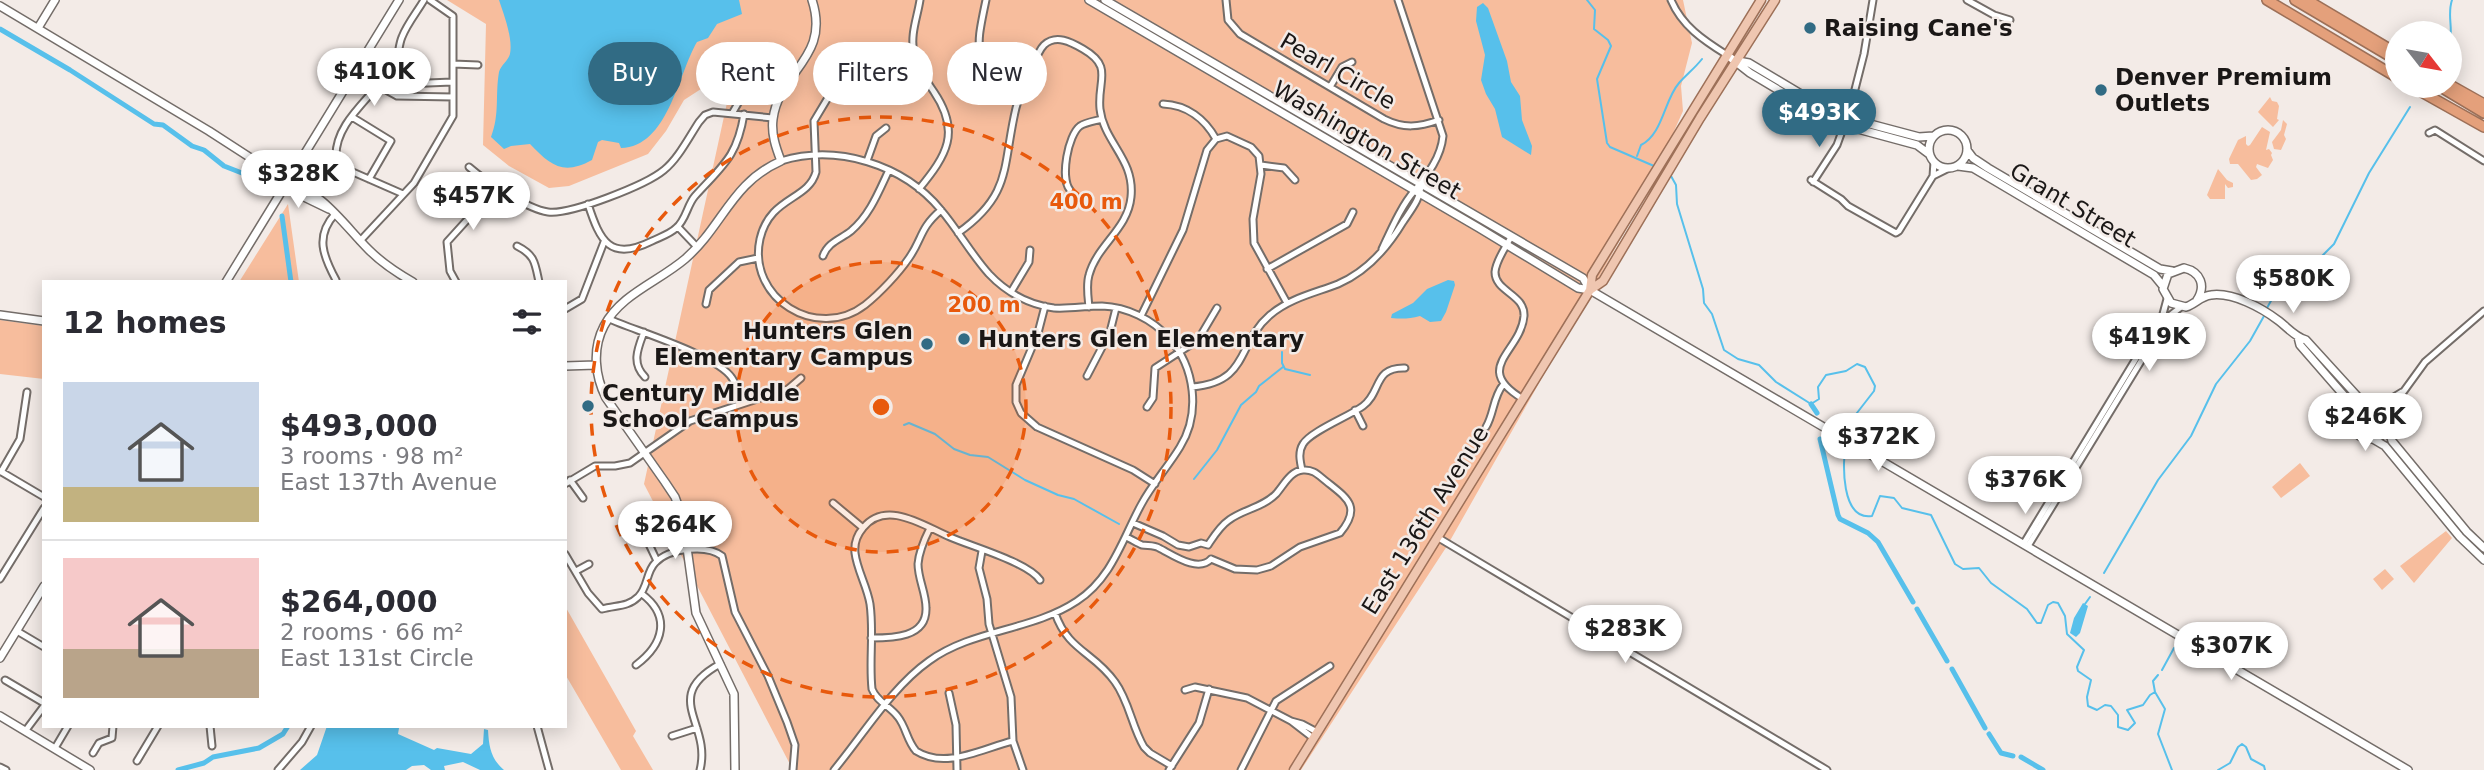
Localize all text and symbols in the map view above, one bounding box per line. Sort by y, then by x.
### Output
place label: Raising Cane's [1824,15,2013,41]
marker: Raising Cane's [1802,20,1818,36]
north arrow [2385,21,2462,98]
map controls [2385,21,2462,98]
street label: Pearl Circle [1276,27,1400,115]
chip: Buy [588,42,682,105]
chip: Rent [696,42,799,105]
chip: Filters [813,42,933,105]
chip: New [947,42,1047,105]
pin: $410K [325,48,423,108]
text: $410K [333,58,415,84]
place label: Denver Premium Outlets [2115,64,2332,116]
street label: Washington Street [1269,76,1465,204]
marker: Denver Premium Outlets [2093,82,2109,98]
pin: $493K [1770,90,1868,149]
text: $493K [1778,99,1860,125]
pin: $328K [249,150,347,210]
street label: Grant Street [2005,157,2141,253]
text: $328K [257,160,339,186]
pin: $457K [424,173,522,232]
text: $457K [432,182,514,208]
text: 400 m [1049,190,1123,214]
pin: $580K [2244,256,2342,315]
text: $580K [2252,265,2334,291]
text: 200 m [947,293,1021,317]
icon: filters [508,303,546,341]
text: 12 homes [63,305,227,340]
pin: $419K [2100,314,2198,373]
place label: Hunters Glen Elementary Campus [654,318,913,370]
text: $419K [2108,323,2190,349]
place label: Hunters Glen Elementary [978,326,1304,352]
marker: Hunters Glen Elementary [956,331,972,347]
marker: Hunters Glen Elementary Campus [919,336,935,352]
place label: Century Middle School Campus [602,380,800,432]
pin: $246K [2316,393,2414,453]
centre of rings [869,395,893,419]
marker: Century Middle School Campus [580,398,596,414]
text: $246K [2324,403,2406,429]
text: $493,000 [280,408,438,443]
icon: home [119,410,203,494]
pin: $372K [1829,414,1927,473]
street label: East 136th Avenue [1356,421,1494,619]
text: $372K [1837,423,1919,449]
text: 3 rooms · 98 m² [280,443,464,469]
pin: $376K [1976,456,2074,516]
text: $376K [1984,466,2066,492]
text: East 137th Avenue [280,469,497,495]
pin: $264K [626,502,724,561]
text: $264K [634,511,716,537]
text: $264,000 [280,584,438,619]
icon: home [119,586,203,670]
pin: $283K [1576,606,1674,665]
text: $283K [1584,615,1666,641]
text: 2 rooms · 66 m² [280,619,464,645]
pin: $307K [2182,622,2280,682]
text: $307K [2190,632,2272,658]
text: East 131st Circle [280,645,474,671]

